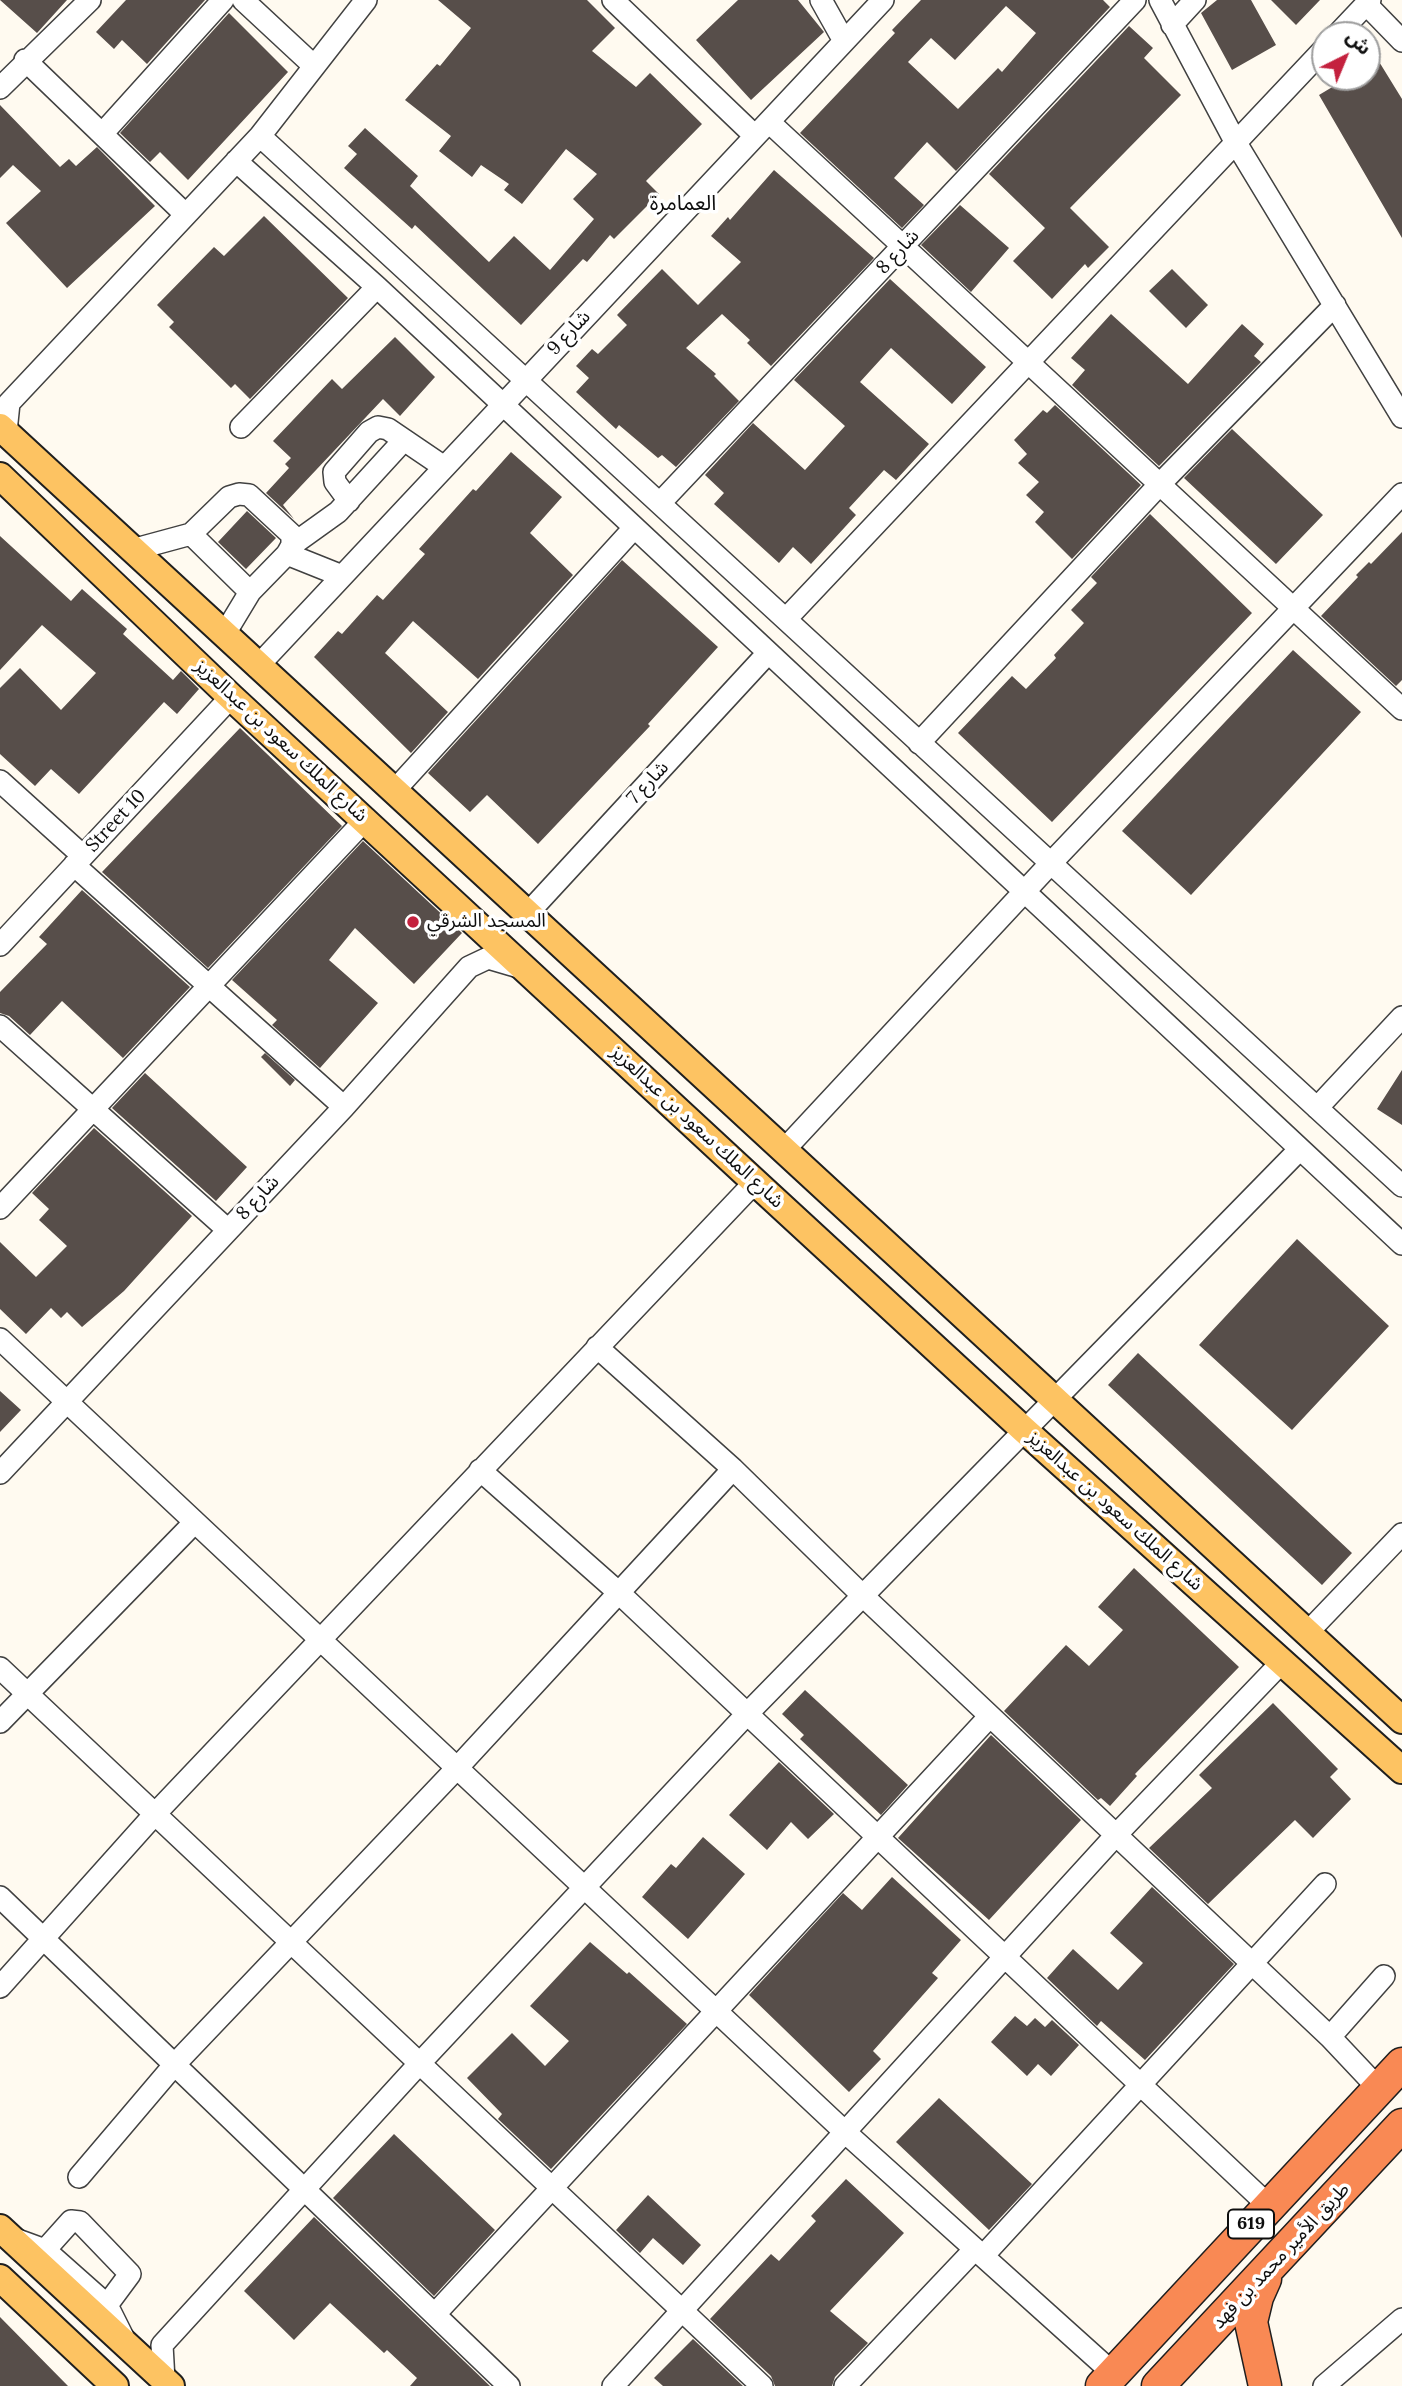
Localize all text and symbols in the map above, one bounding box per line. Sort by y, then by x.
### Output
north arrow [1311,21,1381,91]
text: ش [1341,24,1377,60]
district label: العمامرة [650,191,716,217]
street label: شارع 8 [872,225,924,279]
street label: شارع 9 [543,306,595,360]
street label: شارع الملك سعود بن عبدالعزيز [190,655,372,827]
street label: شارع 7 [622,757,674,809]
street label: Street 10 [81,785,151,857]
place label: المسجد الشرقي [427,911,546,933]
marker: المسجد الشرقي [405,914,421,930]
street label: شارع الملك سعود بن عبدالعزيز [606,1041,788,1213]
street label: شارع 8 [232,1171,284,1225]
street label: شارع الملك سعود بن عبدالعزيز [1023,1426,1207,1596]
street label: طريق الأمير محمد بن فهد [1207,2178,1355,2334]
road number: 619 [1228,2210,1274,2238]

